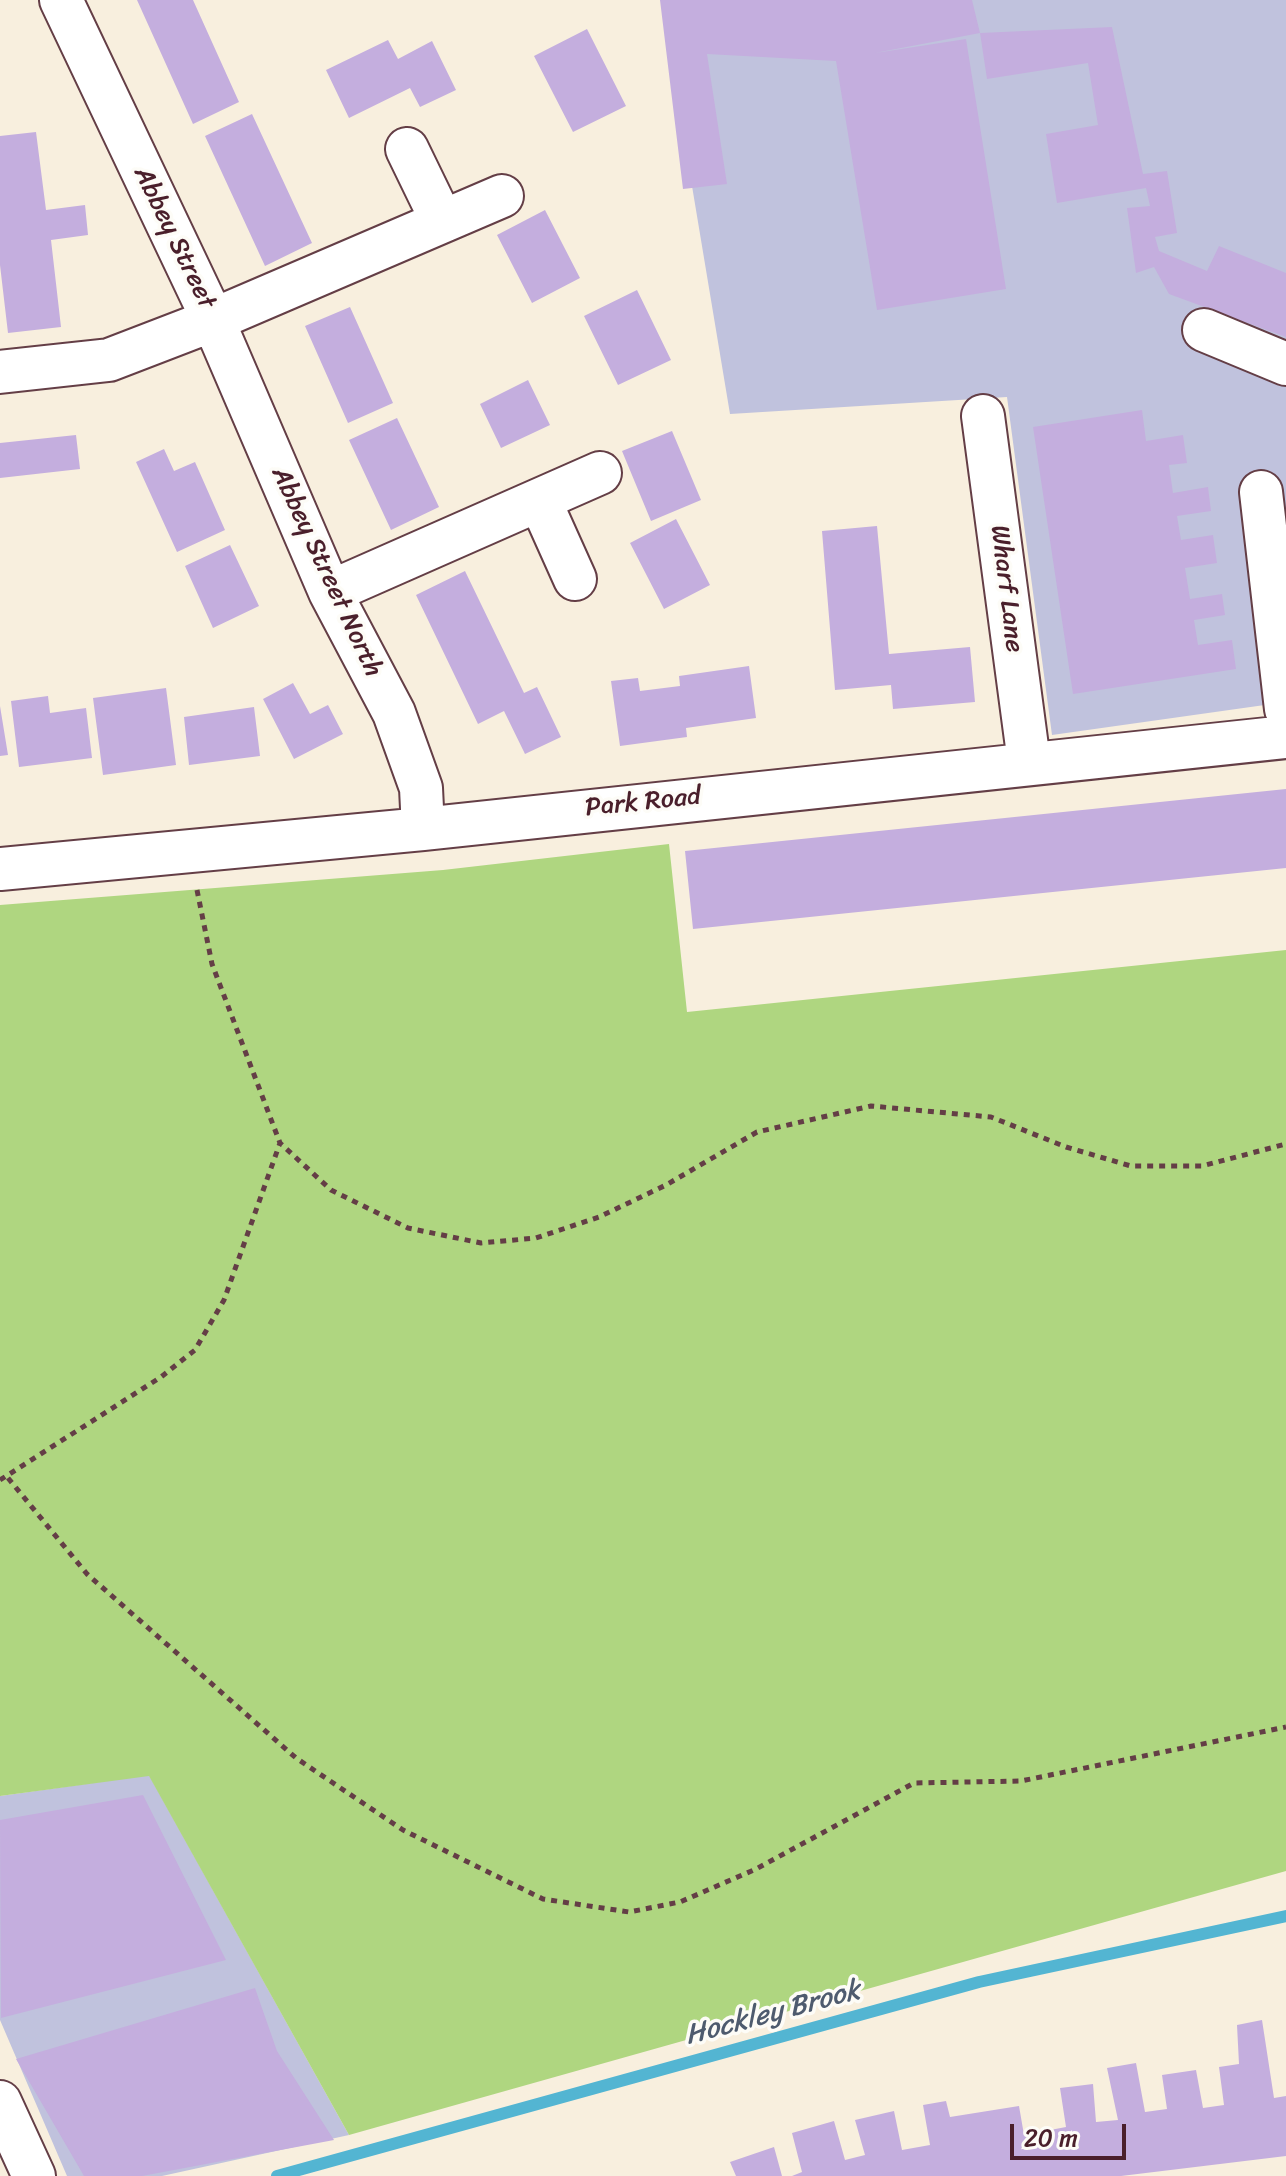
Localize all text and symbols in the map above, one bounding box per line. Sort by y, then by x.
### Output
street label: Abbey Street [126,162,222,314]
street label: Abbey Street North [264,462,388,682]
street label: Wharf Lane [983,524,1029,654]
street label: Park Road [584,781,702,825]
water label: Hockley Brook [682,1975,864,2053]
scale bar [1014,2108,1130,2158]
text: 20 m [1024,2117,1078,2159]

